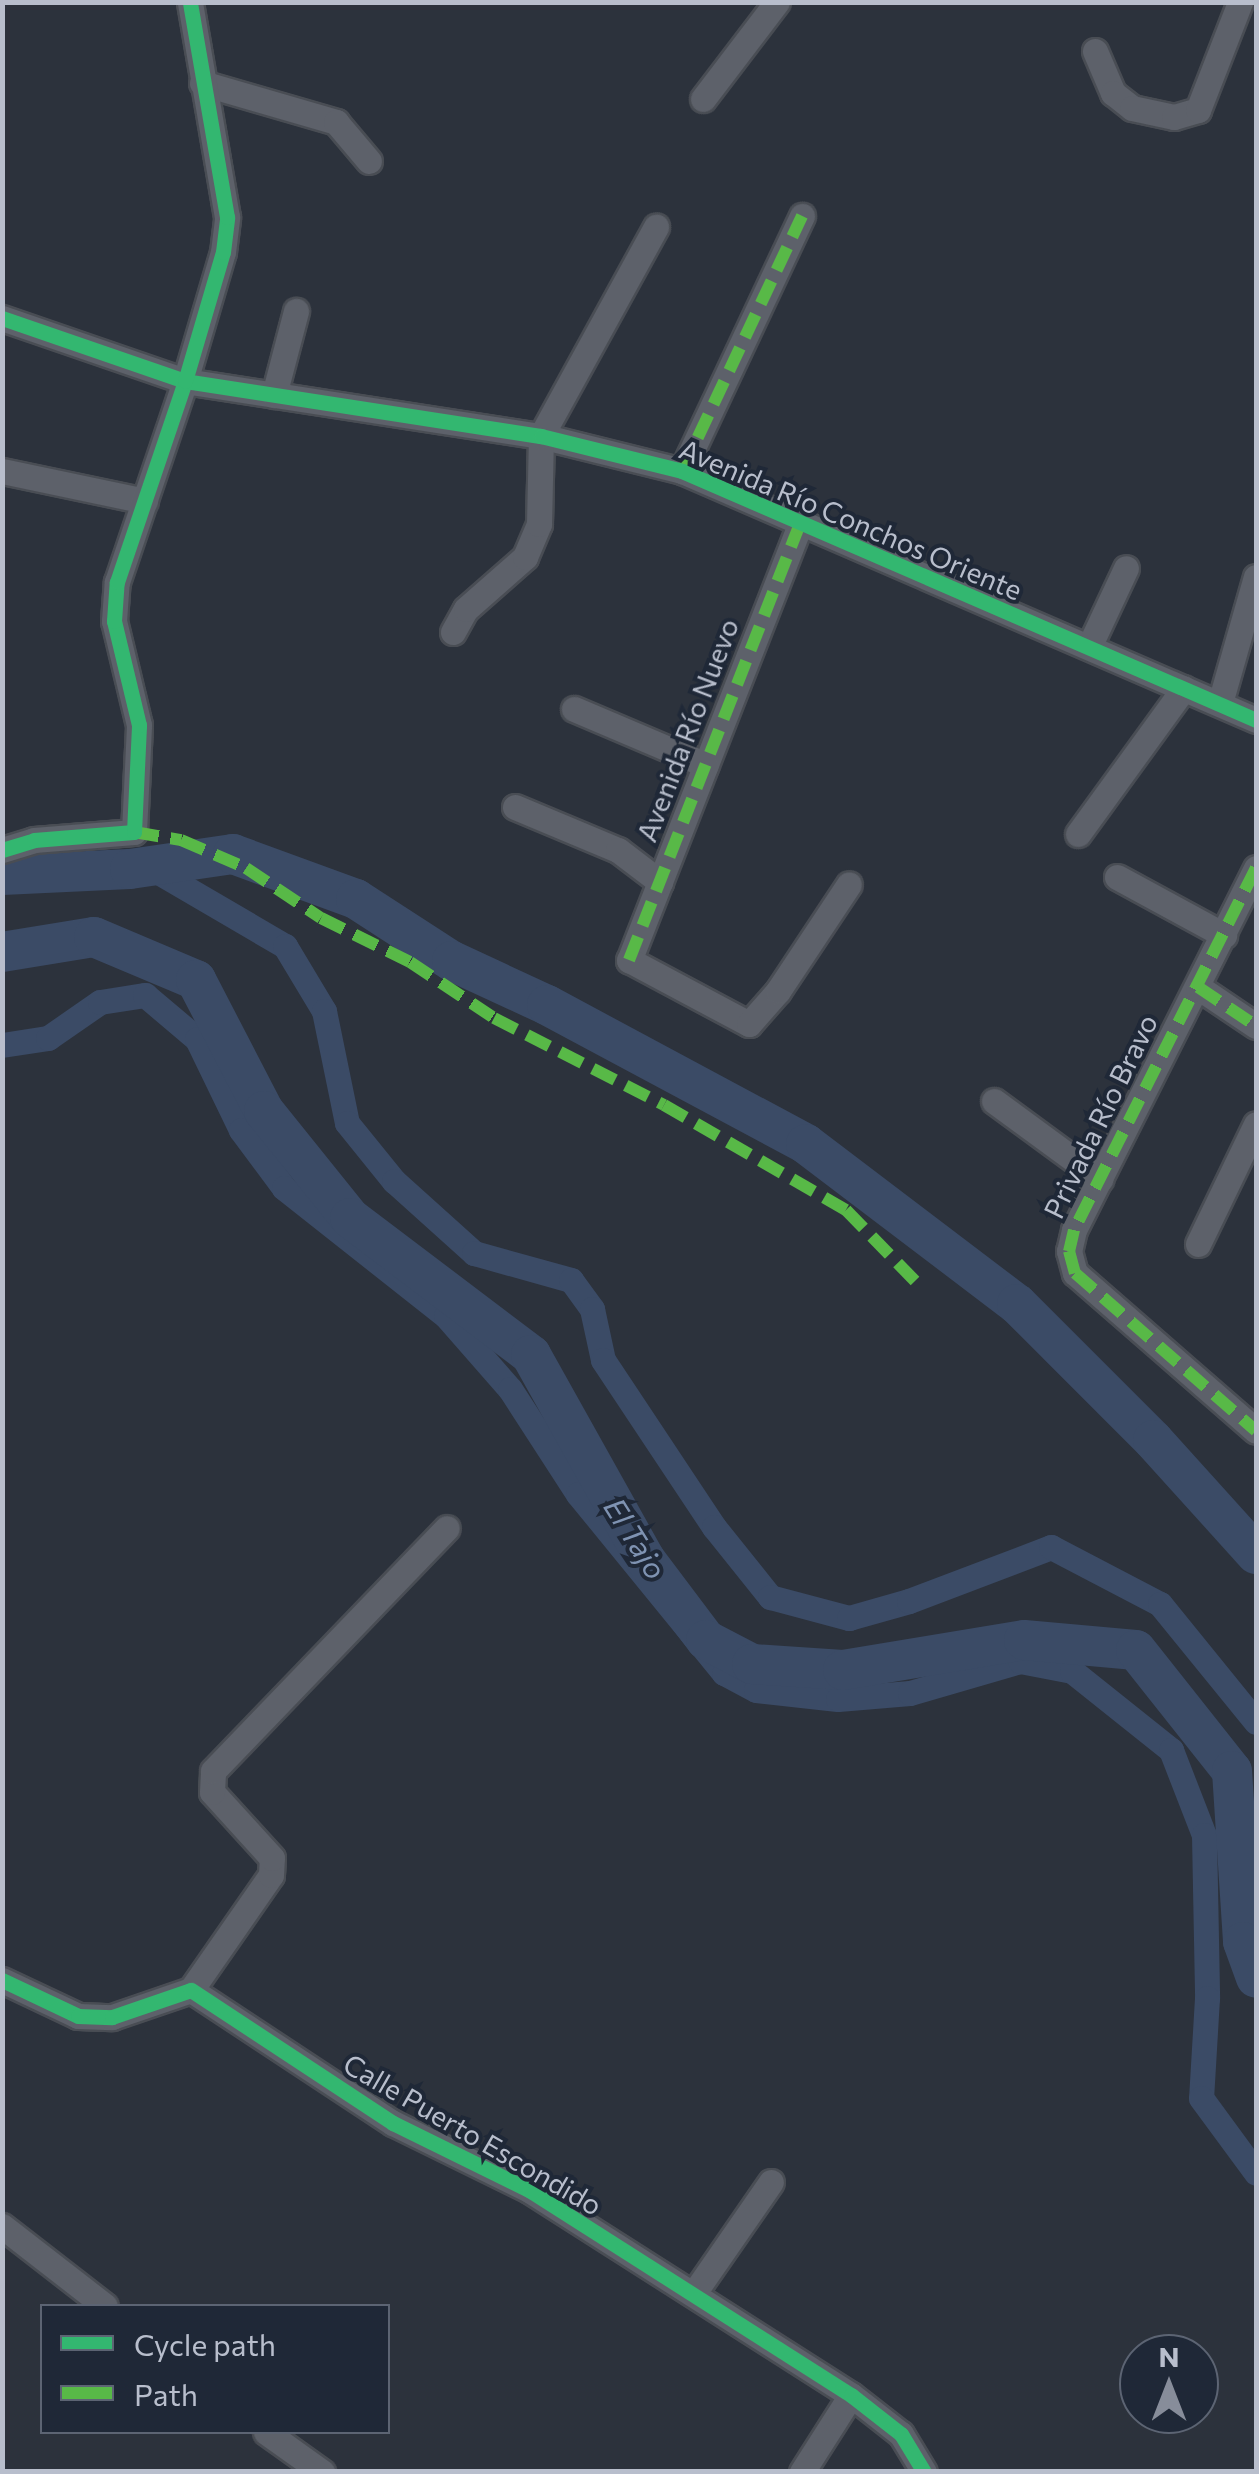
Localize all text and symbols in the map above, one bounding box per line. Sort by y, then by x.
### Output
street label: Avenida Río Conchos Oriente [675,431,1027,607]
street label: Avenida Río Nuevo [629,614,745,846]
street label: Privada Río Bravo [1036,1009,1164,1223]
water label: El Tajo [597,1491,675,1585]
street label: Calle Puerto Escondido [338,2046,608,2222]
legend [40,2304,390,2434]
text: Cycle path [134,2325,276,2362]
north arrow [1119,2334,1219,2434]
text: N [1159,2339,1180,2373]
text: Path [134,2375,198,2412]

